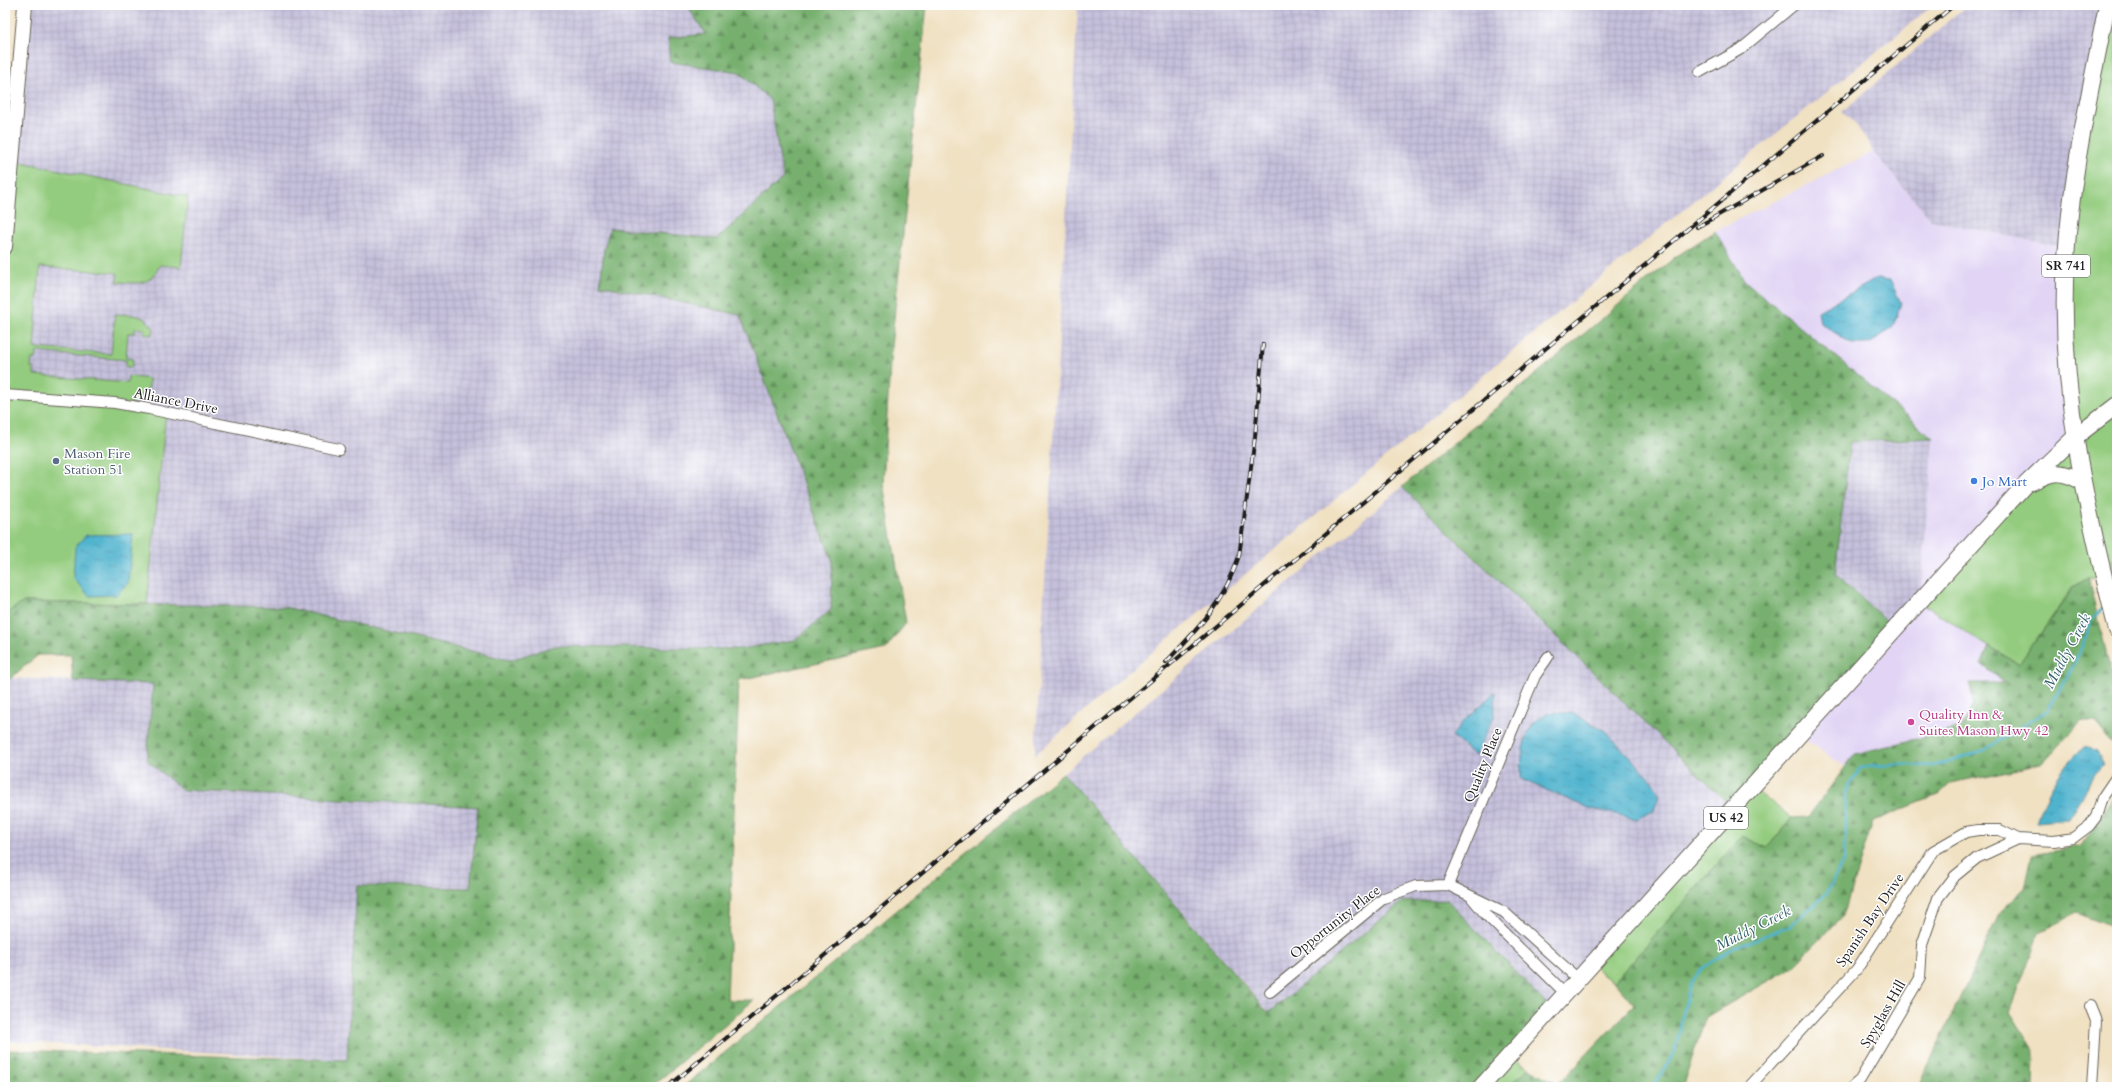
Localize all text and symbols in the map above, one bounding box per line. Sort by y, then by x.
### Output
road number: SR 741 [2042,255,2090,277]
street label: Alliance Drive [132,384,220,418]
place label: Mason Fire Station 51 [64,444,131,479]
marker: Mason Fire Station 51 [51,456,61,466]
place label: Jo Mart [1980,472,2027,491]
marker: Jo Mart [1969,476,1979,486]
water label: Muddy Creek [2039,610,2095,692]
place label: Quality Inn & Suites Mason Hwy 42 [1919,705,2049,740]
marker: Quality Inn & Suites Mason Hwy 42 [1906,717,1916,727]
street label: Quality Place [1459,725,1507,805]
road number: US 42 [1704,807,1748,829]
street label: Spanish Bay Drive [1832,869,1908,971]
street label: Opportunity Place [1286,881,1384,963]
water label: Muddy Creek [1712,900,1795,956]
street label: Spyglass Hill [1856,976,1910,1051]

